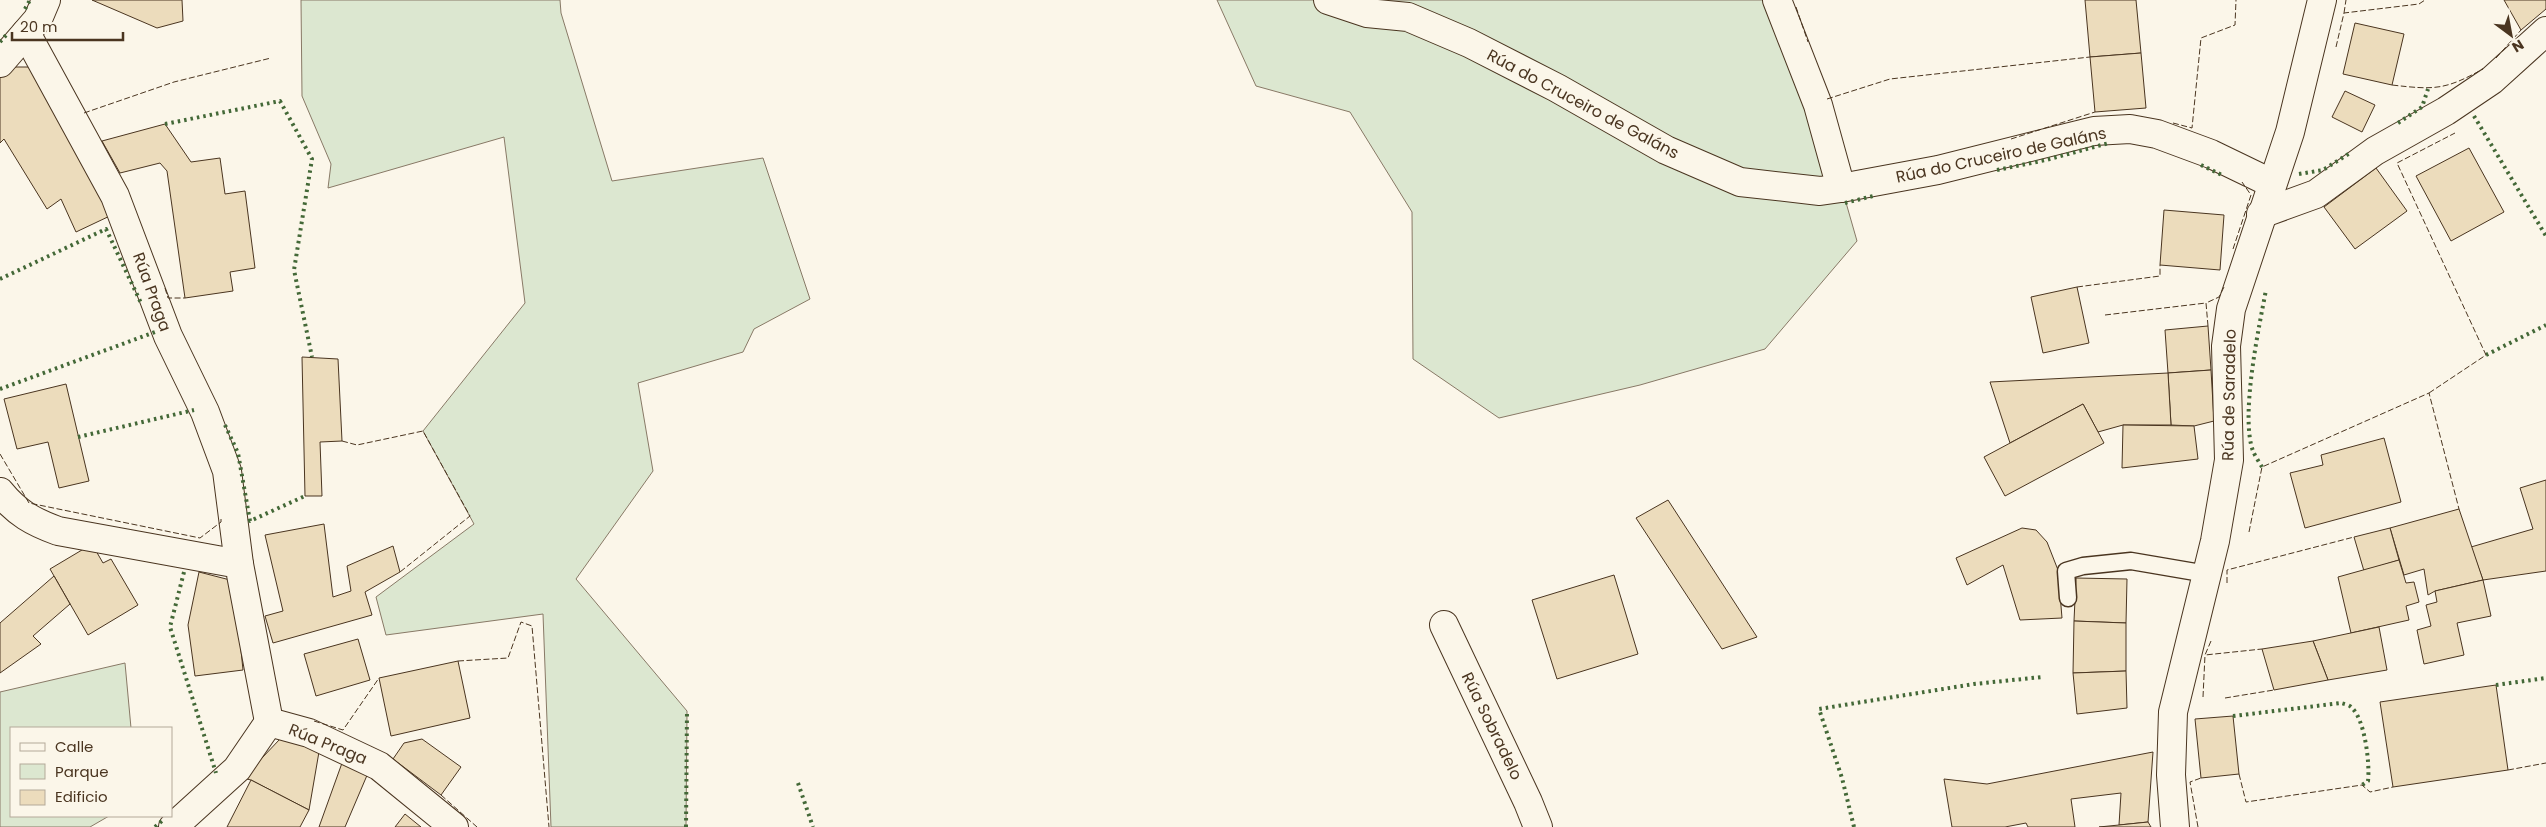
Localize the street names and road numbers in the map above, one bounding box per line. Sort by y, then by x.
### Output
street label: Rúa do Cruceiro de Galáns [1483,43,1683,165]
street label: Rúa do Cruceiro de Galáns [1894,121,2108,189]
street label: Rúa Praga [127,249,177,335]
street label: Rúa de Saradelo [2216,329,2242,461]
street label: Rúa Sobradelo [1456,668,1528,784]
street label: Rúa Praga [285,718,371,770]

